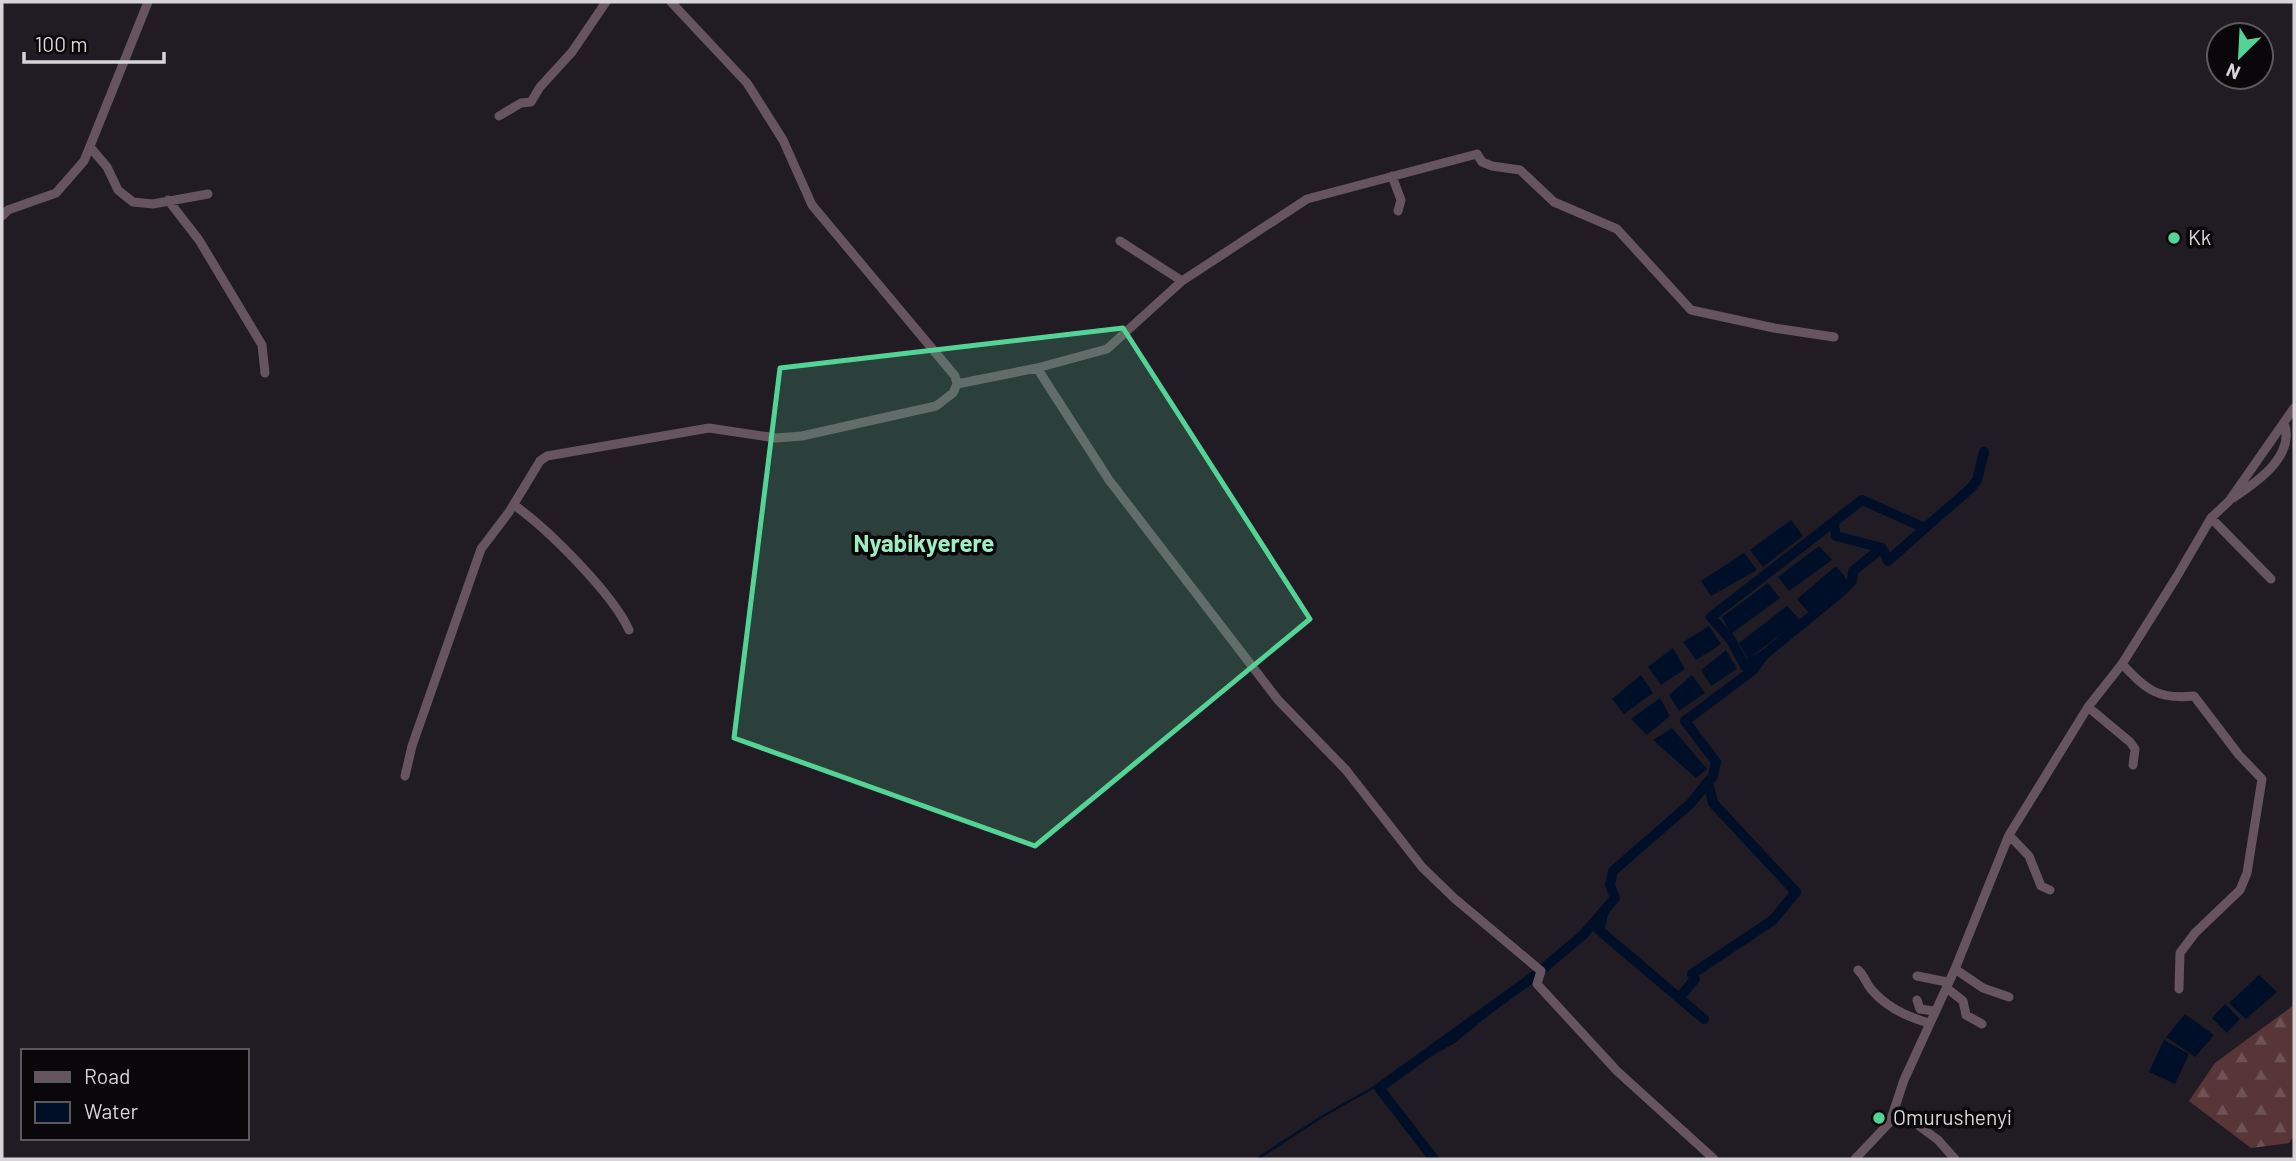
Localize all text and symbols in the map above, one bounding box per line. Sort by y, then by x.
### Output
scale bar [24,21,164,65]
north arrow [2205,21,2275,91]
text: 100 m [35,31,88,56]
text: N [2222,59,2243,85]
place label: Kk [2188,224,2211,249]
marker: Kk [2166,230,2182,246]
district label: Nyabikyerere [854,528,994,557]
legend [21,1049,248,1140]
text: Road [84,1063,130,1088]
text: Water [84,1098,139,1123]
place label: Omurushenyi [1893,1104,2012,1129]
marker: Omurushenyi [1871,1110,1887,1126]

